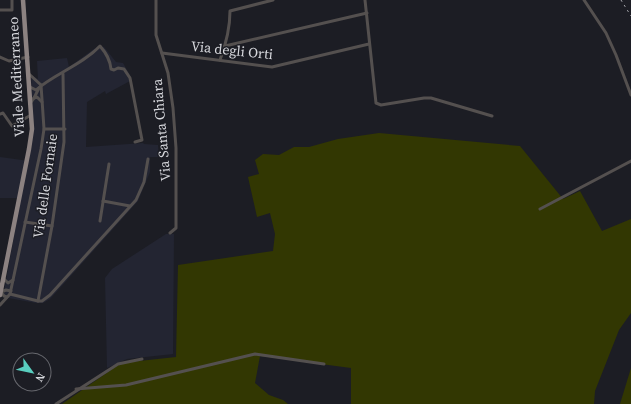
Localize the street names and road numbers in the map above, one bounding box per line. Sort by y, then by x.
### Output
street label: Viale Mediterraneo [3,16,29,138]
street label: Via degli Orti [190,36,274,64]
street label: Via Santa Chiara [146,77,175,182]
street label: Via delle Fornaie [28,132,62,240]

